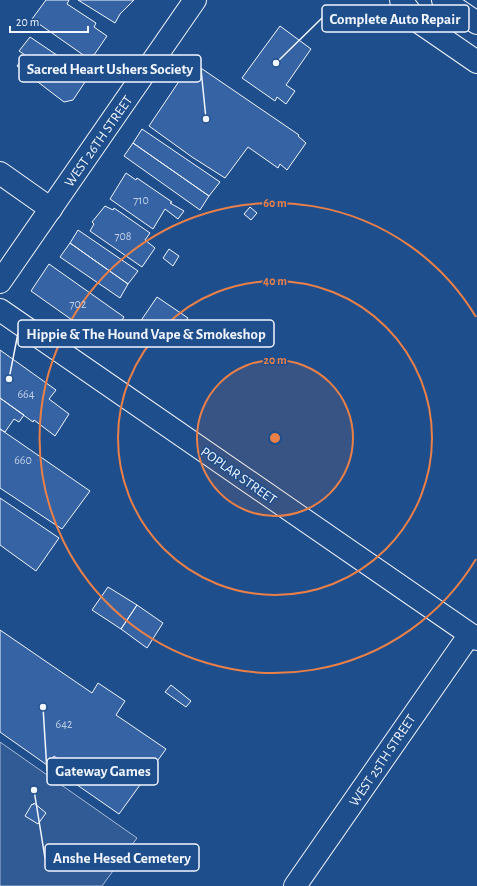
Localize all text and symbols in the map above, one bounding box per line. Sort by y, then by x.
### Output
callout: Complete Auto Repair [322,5,469,32]
scale bar [10,8,88,34]
text: Complete Auto Repair [330,12,461,27]
text: 20 m [16,16,39,28]
callout: Sacred Heart Ushers Society [19,55,201,82]
text: Sacred Heart Ushers Society [27,62,193,77]
street label: WEST 26TH STREET [62,93,136,190]
house number: 710 [133,194,149,206]
text: 60 m [263,197,287,209]
house number: 708 [114,230,132,242]
text: 40 m [263,275,287,287]
house number: 702 [70,298,87,310]
callout: Hippie & The Hound Vape & Smokeshop [18,320,274,347]
text: Hippie & The Hound Vape & Smokeshop [26,327,266,342]
text: 20 m [263,354,287,366]
house number: 664 [17,388,35,400]
centre of rings [268,431,282,445]
street label: POPLAR STREET [198,445,279,507]
house number: 660 [14,454,32,466]
street label: WEST 25TH STREET [347,712,419,809]
house number: 642 [56,718,73,730]
callout: Gateway Games [47,758,158,785]
text: Gateway Games [55,764,151,779]
callout: Anshe Hesed Cemetery [45,844,199,871]
text: Anshe Hesed Cemetery [53,851,191,866]

